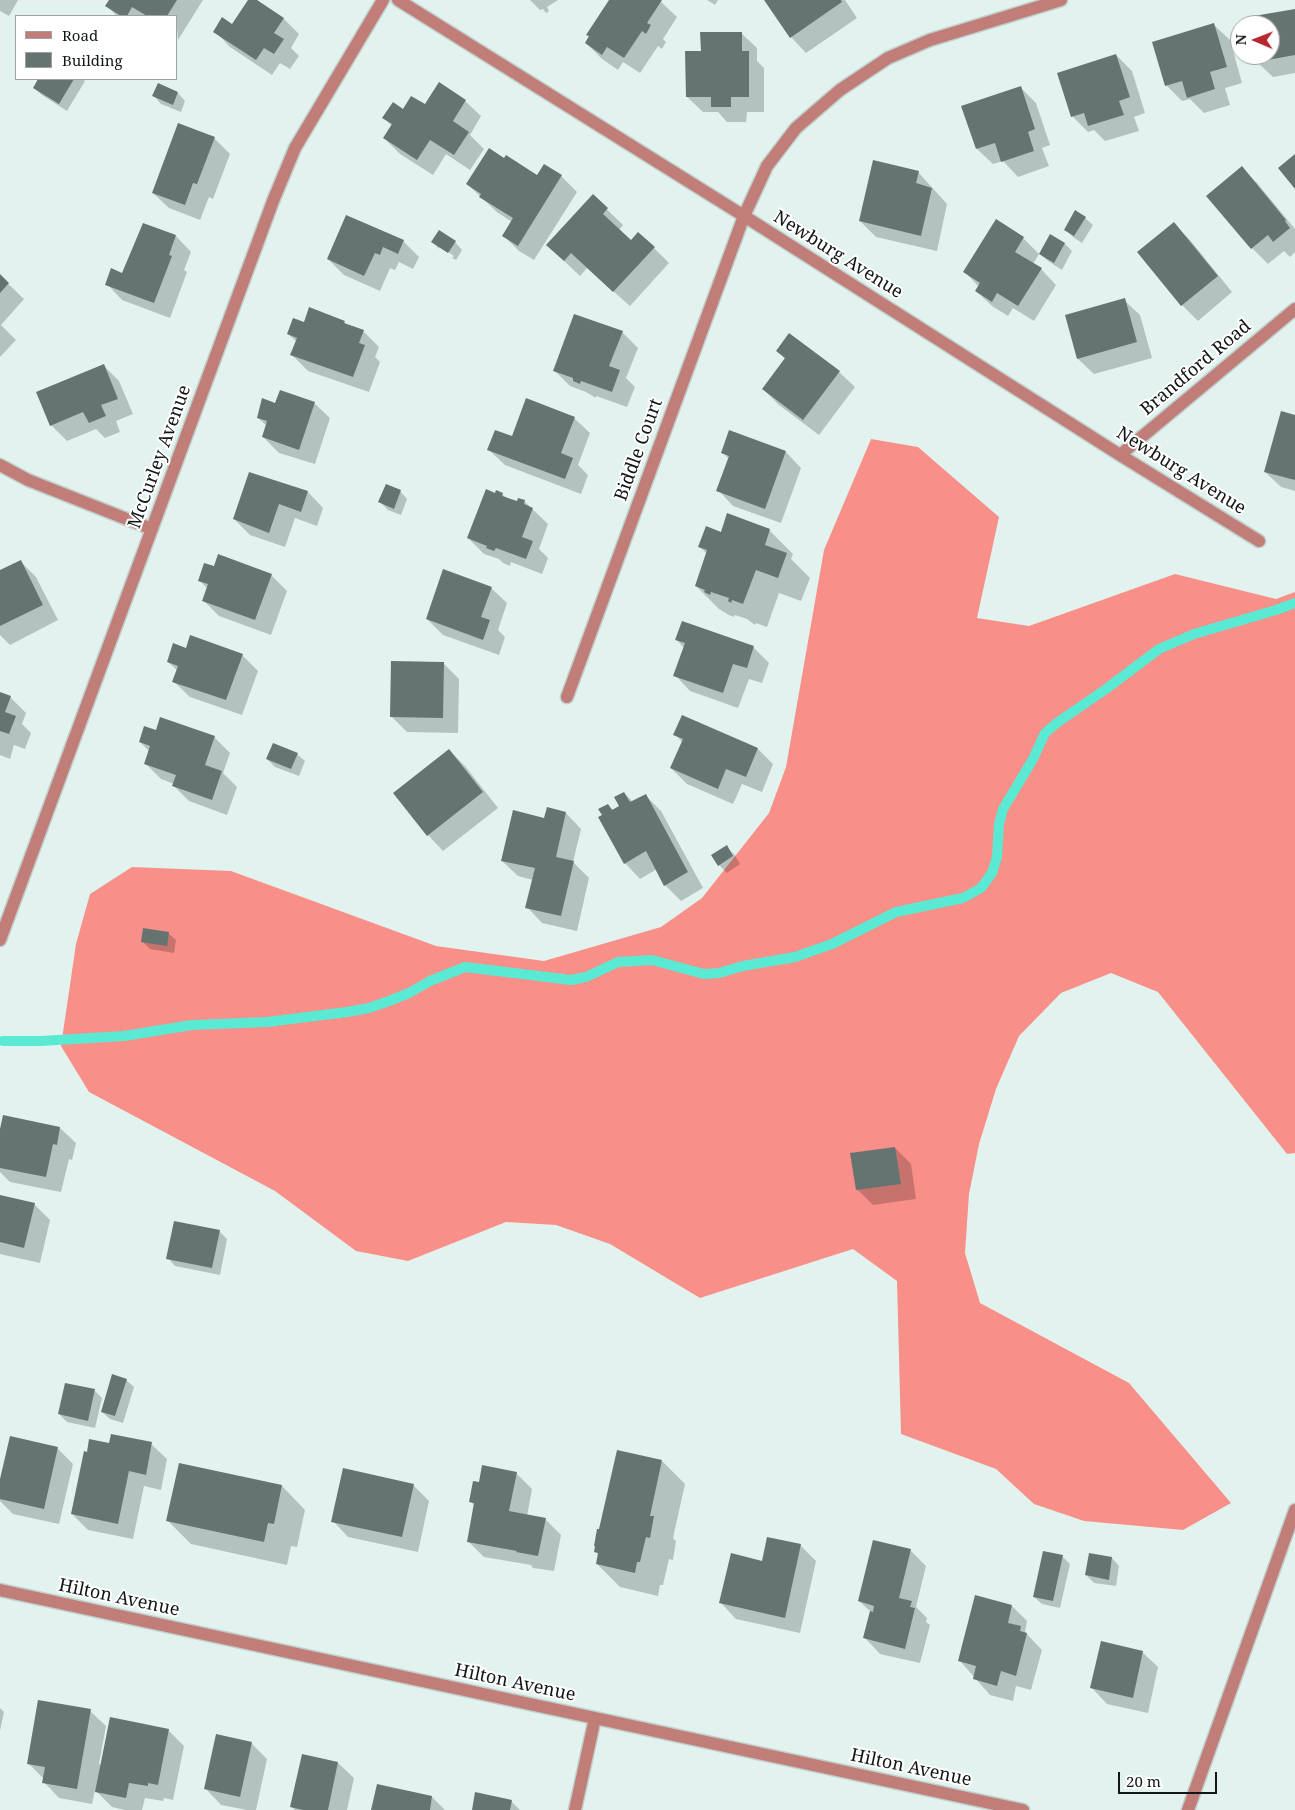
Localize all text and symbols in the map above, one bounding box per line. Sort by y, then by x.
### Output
legend [15,15,178,80]
north arrow [1230,15,1280,65]
text: Road [62,25,98,45]
text: N [1231,34,1250,45]
text: Building [62,50,123,70]
street label: Newburg Avenue [769,206,907,304]
street label: Brandford Road [1136,316,1256,420]
street label: McCurley Avenue [124,382,196,532]
street label: Biddle Court [611,396,667,504]
street label: Newburg Avenue [1112,422,1250,520]
street label: Hilton Avenue [57,1575,181,1621]
street label: Hilton Avenue [453,1660,577,1706]
street label: Hilton Avenue [849,1745,973,1791]
scale bar [1120,1762,1219,1794]
text: 20 m [1126,1771,1161,1791]

